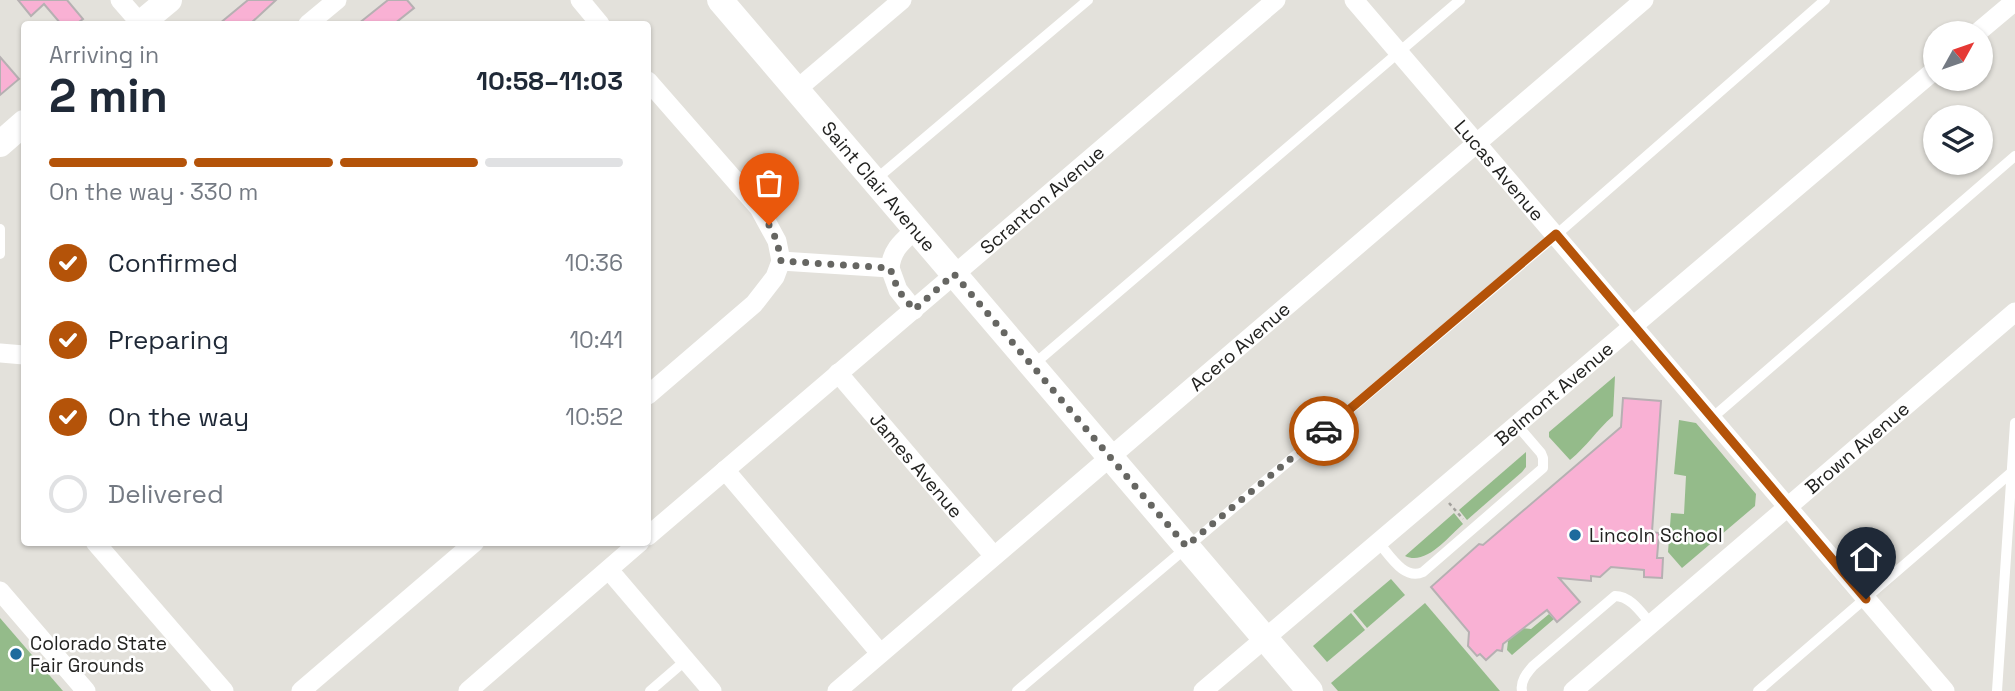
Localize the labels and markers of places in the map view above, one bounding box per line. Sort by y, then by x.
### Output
pin [739,153,799,225]
place label: Lincoln School [1589,523,1723,548]
marker: Lincoln School [1567,527,1583,543]
pin [1836,527,1896,599]
place label: Colorado State Fair Grounds [30,631,167,678]
marker: Colorado State Fair Grounds [8,646,24,662]

